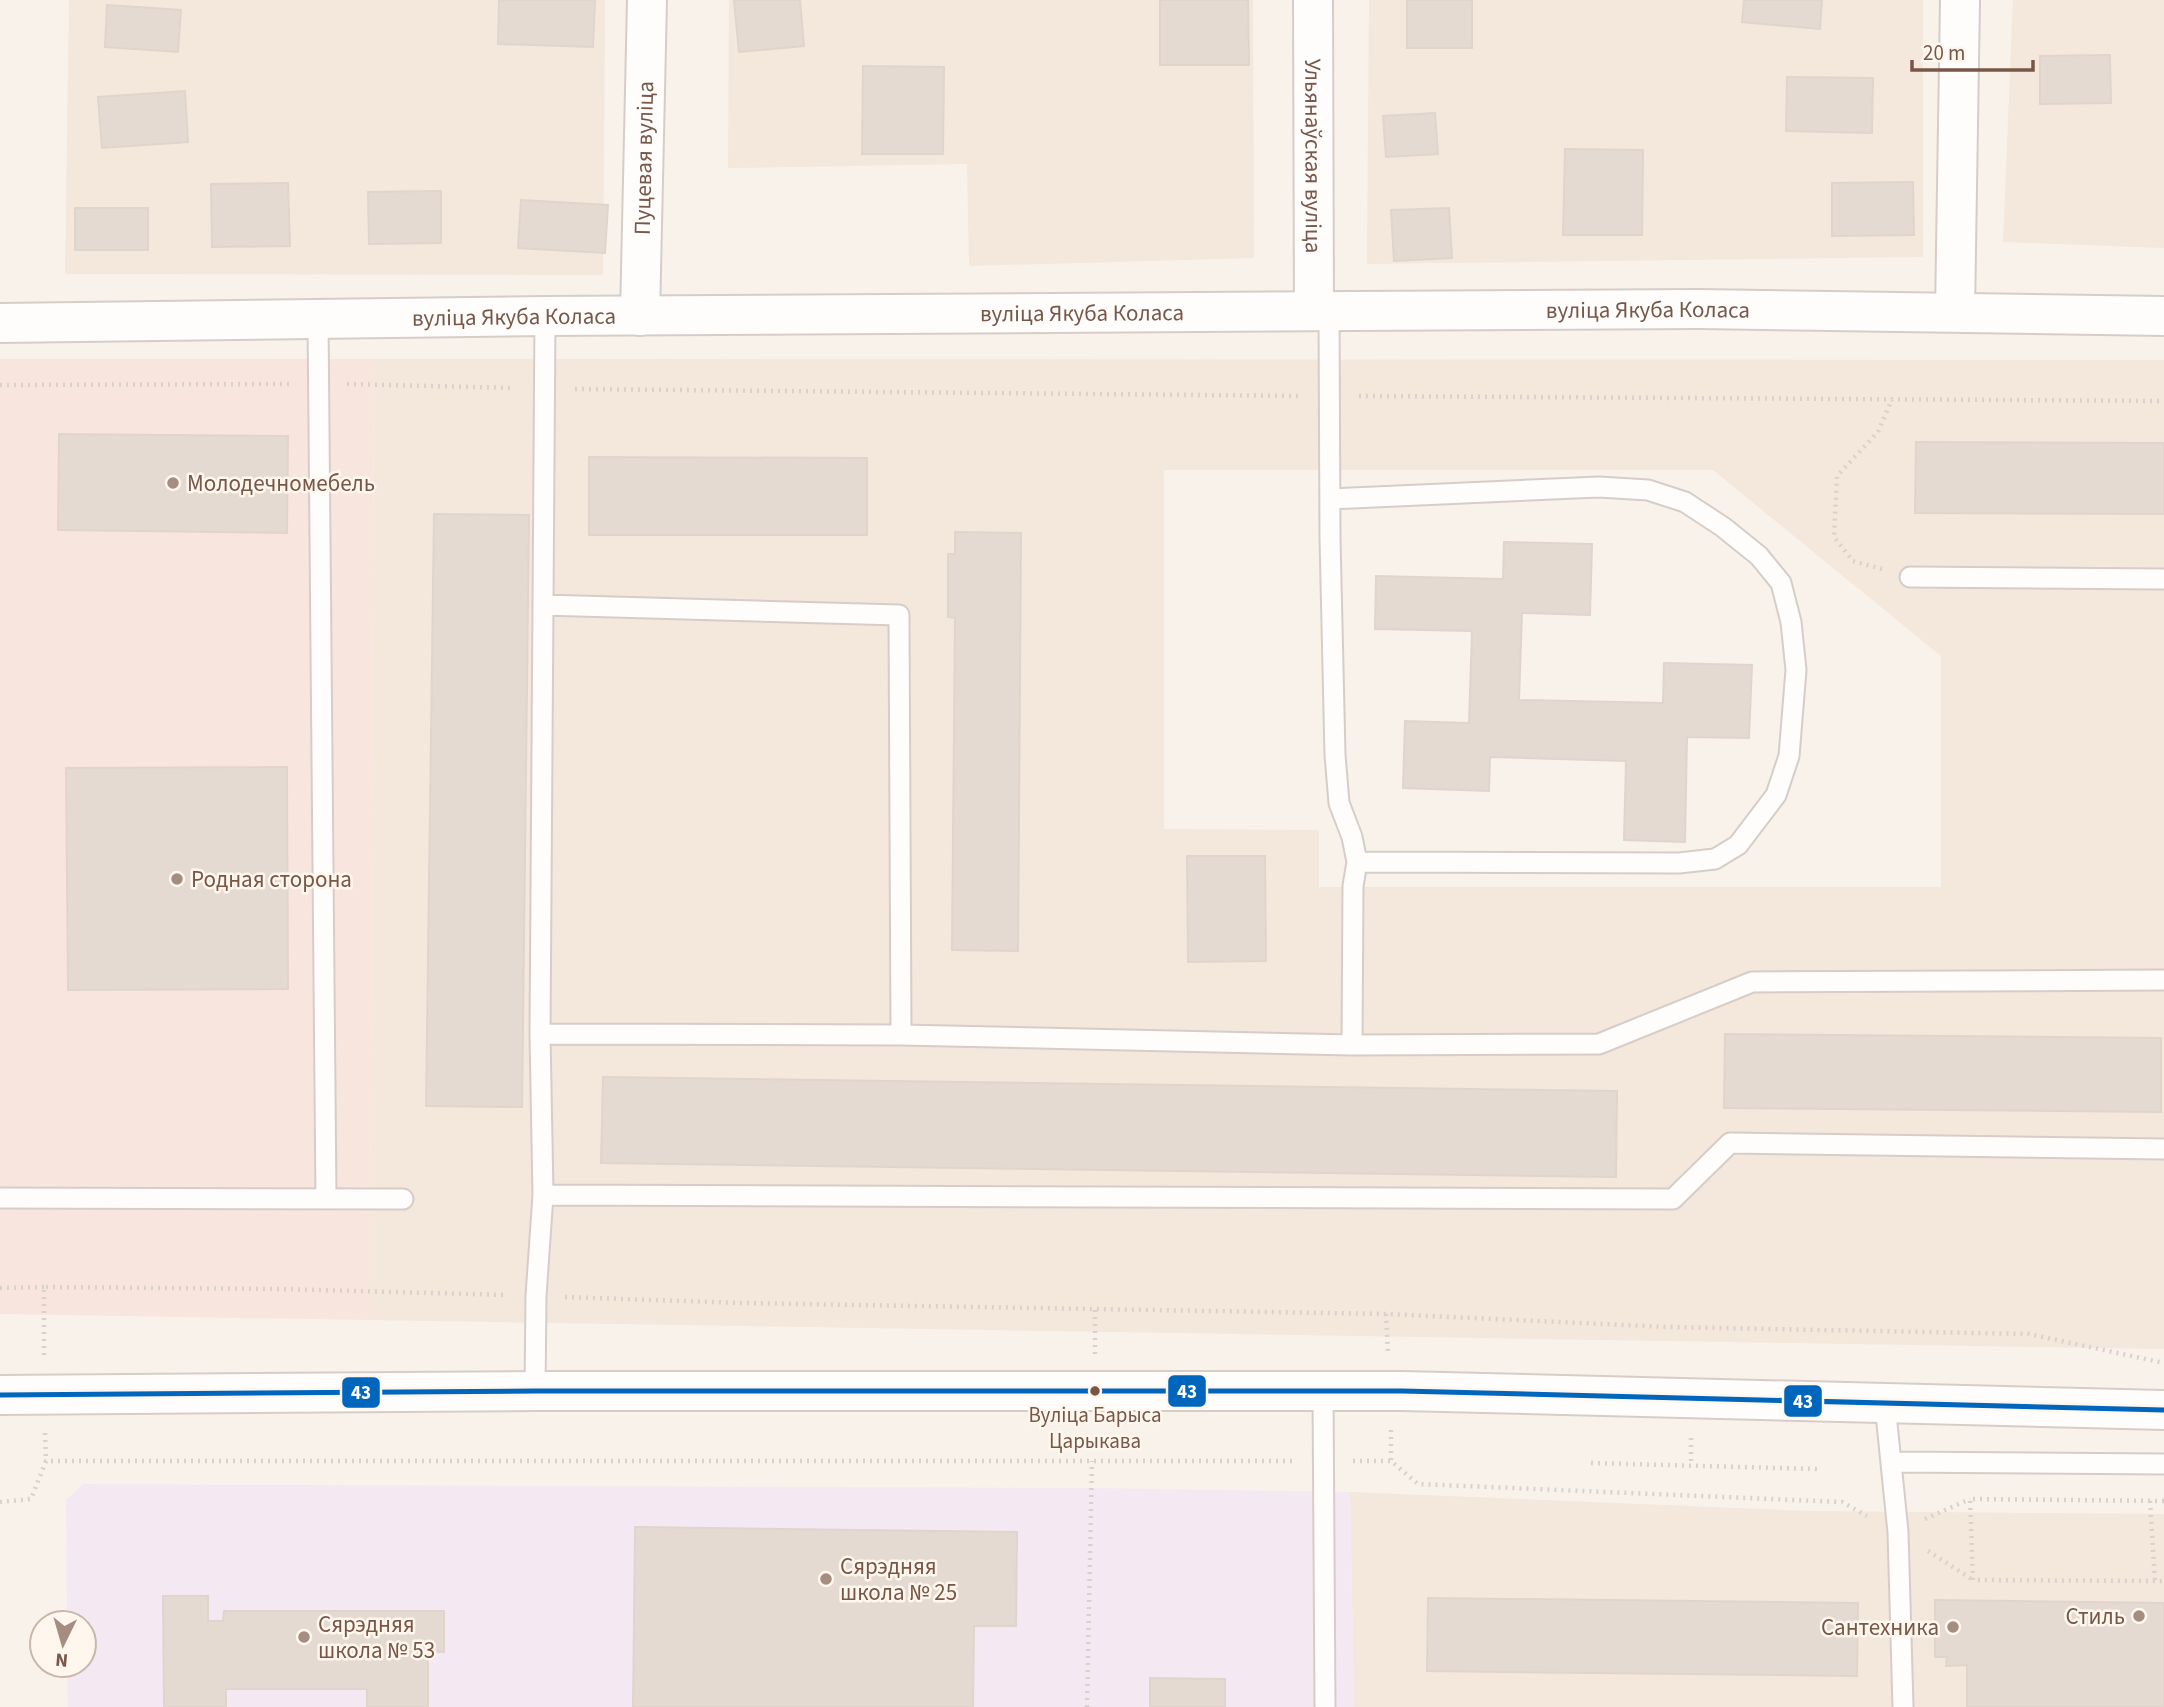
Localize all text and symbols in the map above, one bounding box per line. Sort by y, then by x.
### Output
scale bar [1912,28,2033,72]
text: 20 m [1923,38,1965,68]
street label: Ульянаўская вуліца [1296,59,1330,253]
street label: Пуцевая вуліца [626,81,662,235]
street label: вуліца Якуба Коласа [1546,293,1750,327]
street label: вуліца Якуба Коласа [980,296,1184,330]
street label: вуліца Якуба Коласа [412,300,616,335]
place label: Молодечномебель [187,467,375,500]
marker: Молодечномебель [165,475,181,491]
place label: Родная сторона [191,863,352,896]
marker: Родная сторона [169,871,185,887]
line badge: 43 [1167,1374,1207,1408]
line badge: 43 [341,1376,381,1409]
text: 43 [1177,1379,1197,1406]
text: 43 [351,1380,371,1407]
marker: Вуліца Барыса Царыкава [1088,1384,1102,1398]
line badge: 43 [1783,1384,1823,1418]
text: 43 [1793,1389,1813,1416]
place label: Вуліца Барыса Царыкава [1028,1400,1162,1456]
place label: Сярэдняя школа № 25 [840,1550,957,1609]
marker: Сярэдняя школа № 25 [818,1571,834,1587]
place label: Стиль [2065,1600,2125,1633]
place label: Сярэдняя школа № 53 [318,1608,435,1667]
marker: Стиль [2131,1608,2147,1624]
north arrow [28,1609,98,1679]
place label: Сантехника [1821,1611,1939,1644]
marker: Сантехника [1945,1619,1961,1635]
marker: Сярэдняя школа № 53 [296,1629,312,1645]
text: N [54,1645,69,1673]

